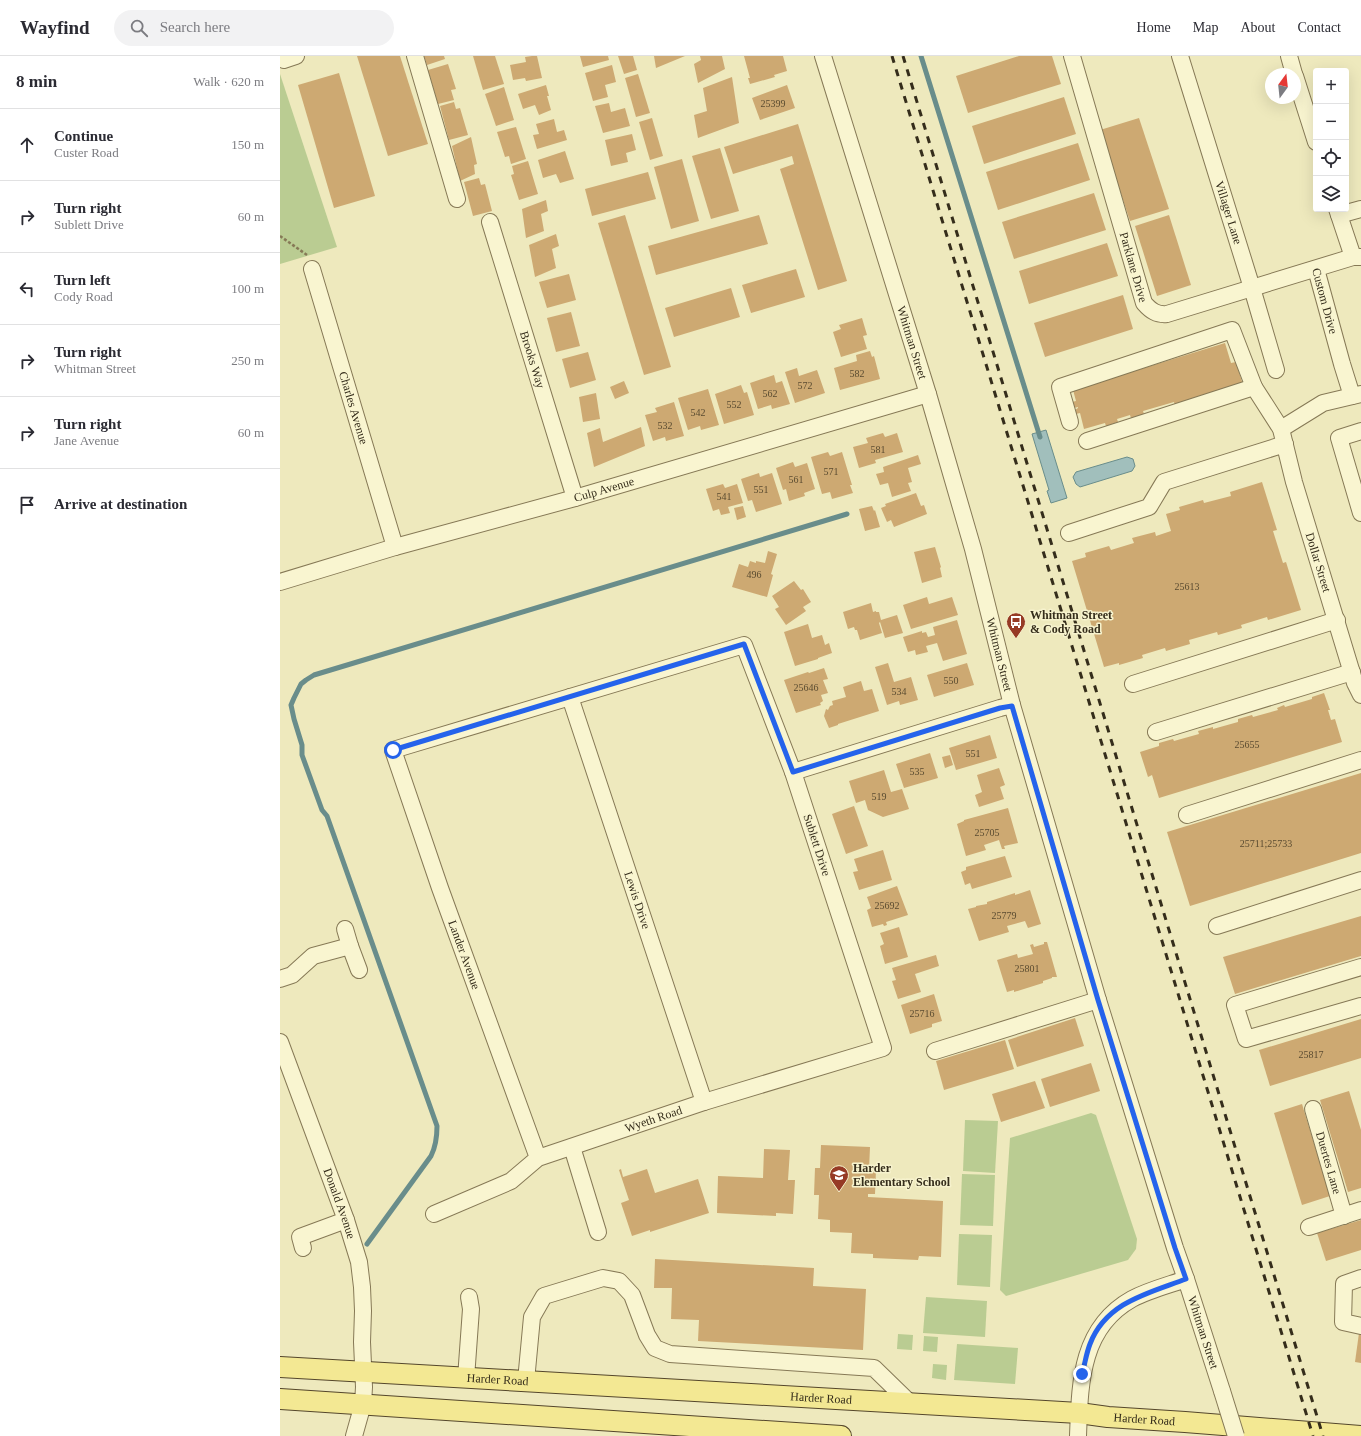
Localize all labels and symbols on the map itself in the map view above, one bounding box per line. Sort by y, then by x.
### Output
north arrow [1265,68,1301,104]
house number: 25399 [761,98,786,109]
street label: Villager Lane [1212,179,1245,246]
street label: Parklane Drive [1117,231,1150,304]
street label: Custom Drive [1309,266,1340,335]
street label: Whitman Street [894,304,930,381]
street label: Brooks Way [517,329,548,390]
house number: 582 [850,368,865,379]
street label: Charles Avenue [336,370,371,446]
house number: 572 [798,380,813,391]
house number: 562 [763,388,778,399]
house number: 552 [727,399,742,410]
house number: 542 [691,407,706,418]
house number: 532 [658,420,673,431]
house number: 581 [871,444,886,455]
house number: 571 [824,466,839,477]
street label: Culp Avenue [572,474,636,505]
house number: 561 [789,474,804,485]
house number: 551 [754,484,769,495]
house number: 541 [717,491,732,502]
street label: Dollar Street [1303,531,1334,595]
house number: 496 [747,569,762,580]
house number: 25613 [1175,581,1200,592]
place label: Whitman Street & Cody Road [1030,608,1112,636]
bus stop icon: Whitman Street & Cody Road [1005,611,1027,639]
street label: Whitman Street [983,616,1015,693]
house number: 550 [944,675,959,686]
house number: 25646 [794,682,819,693]
house number: 534 [892,686,907,697]
house number: 25655 [1235,739,1260,750]
route start [384,741,402,759]
house number: 551 [966,748,981,759]
house number: 535 [910,766,925,777]
house number: 519 [872,791,887,802]
street label: Sublett Drive [800,812,834,878]
house number: 25705 [975,827,1000,838]
house number: 25711;25733 [1240,838,1292,849]
street label: Lewis Drive [621,870,653,931]
house number: 25692 [875,900,900,911]
house number: 25779 [992,910,1017,921]
street label: Lander Avenue [445,918,483,991]
house number: 25801 [1015,963,1040,974]
house number: 25716 [910,1008,935,1019]
house number: 25817 [1299,1049,1324,1060]
street label: Wyeth Road [623,1103,684,1135]
street label: Duertes Lane [1313,1130,1344,1196]
place label: Harder Elementary School [853,1161,951,1189]
school or university icon: Harder Elementary School [828,1164,850,1192]
street label: Donald Avenue [320,1166,358,1240]
street label: Whitman Street [1185,1294,1222,1371]
route end [1073,1365,1091,1383]
street label: Harder Road [466,1371,529,1388]
street label: Harder Road [790,1389,852,1407]
street label: Harder Road [1113,1410,1176,1428]

